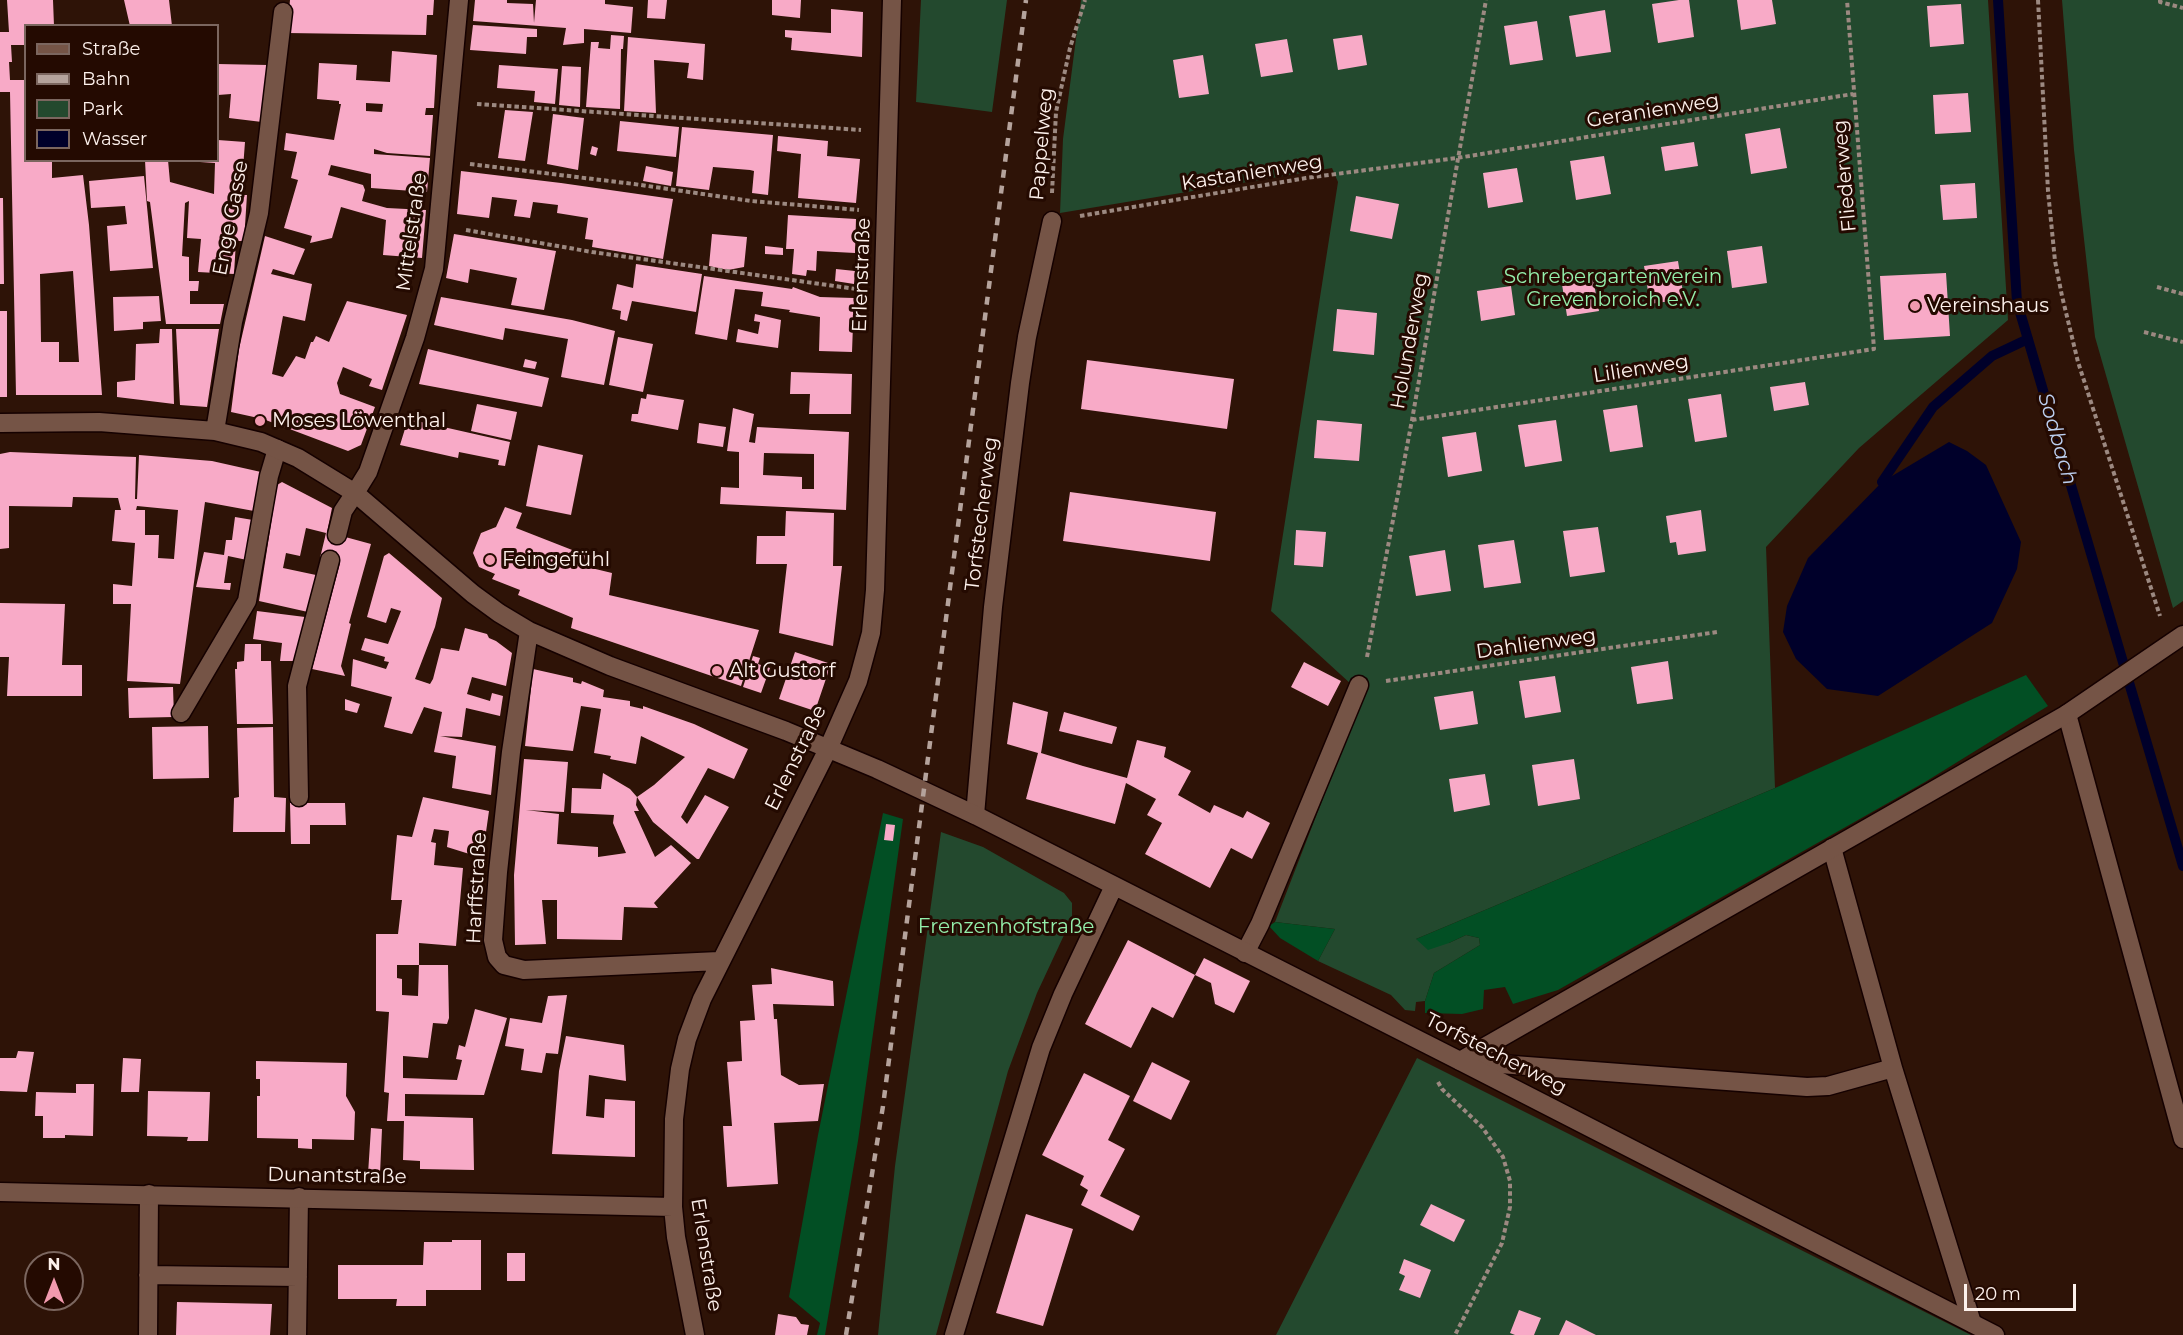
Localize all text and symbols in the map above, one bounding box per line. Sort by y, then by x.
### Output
legend [24,24,219,162]
text: Straße [82,38,140,60]
text: Bahn [82,68,131,90]
street label: Pappelweg [1025,86,1059,202]
street label: Geranienweg [1585,89,1721,133]
text: Park [82,98,123,120]
street label: Fliederweg [1828,119,1862,233]
text: Wasser [82,128,147,150]
street label: Kastanienweg [1180,150,1324,196]
street label: Enge Gasse [208,158,254,278]
street label: Mittelstraße [392,171,432,293]
street label: Erlenstraße [848,217,876,333]
park label: Schrebergartenverein Grevenbroich e.V. [1504,265,1722,312]
street label: Holunderweg [1386,271,1434,411]
place label: Vereinshaus [1927,294,2049,318]
marker: Vereinshaus [1908,299,1922,313]
street label: Lilienweg [1592,350,1690,388]
water label: Sodbach [2032,390,2082,488]
place label: Moses Löwenthal [272,409,446,433]
marker: Moses Löwenthal [253,414,267,428]
street label: Torfstecherweg [961,435,1003,593]
place label: Feingefühl [502,548,610,572]
marker: Feingefühl [483,553,497,567]
street label: Dahlienweg [1474,624,1598,664]
place label: Alt Gustorf [729,659,836,683]
marker: Alt Gustorf [710,664,724,678]
street label: Erlenstraße [760,701,832,815]
street label: Harffstraße [462,831,492,945]
park label: Frenzenhofstraße [918,915,1094,939]
street label: Torfstecherweg [1421,1008,1571,1100]
street label: Dunantstraße [267,1163,407,1189]
street label: Erlenstraße [685,1197,727,1313]
north arrow [24,1251,84,1311]
text: N [48,1255,60,1274]
scale bar [1967,1272,2080,1310]
text: 20 m [1975,1283,2021,1305]

